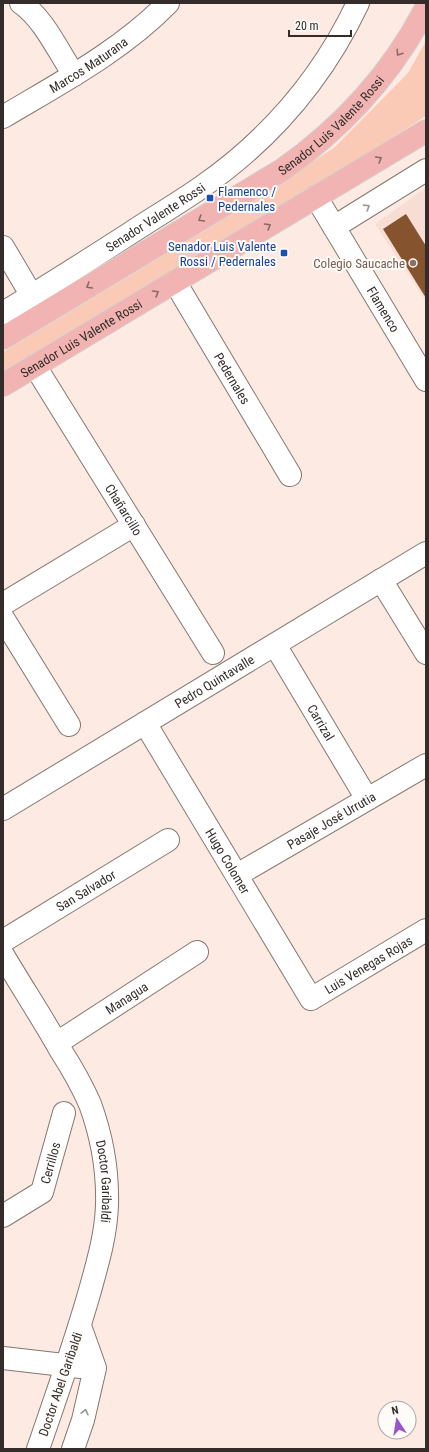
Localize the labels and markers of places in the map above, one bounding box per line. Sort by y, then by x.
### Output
place label: Flamenco / Pedernales [218,184,276,214]
marker: Flamenco / Pedernales [205,193,215,203]
place label: Senador Luis Valente Rossi / Pedernales [168,239,276,269]
marker: Senador Luis Valente Rossi / Pedernales [279,248,289,258]
place label: Colegio Saucache [313,256,405,271]
marker: Colegio Saucache [408,258,418,268]

